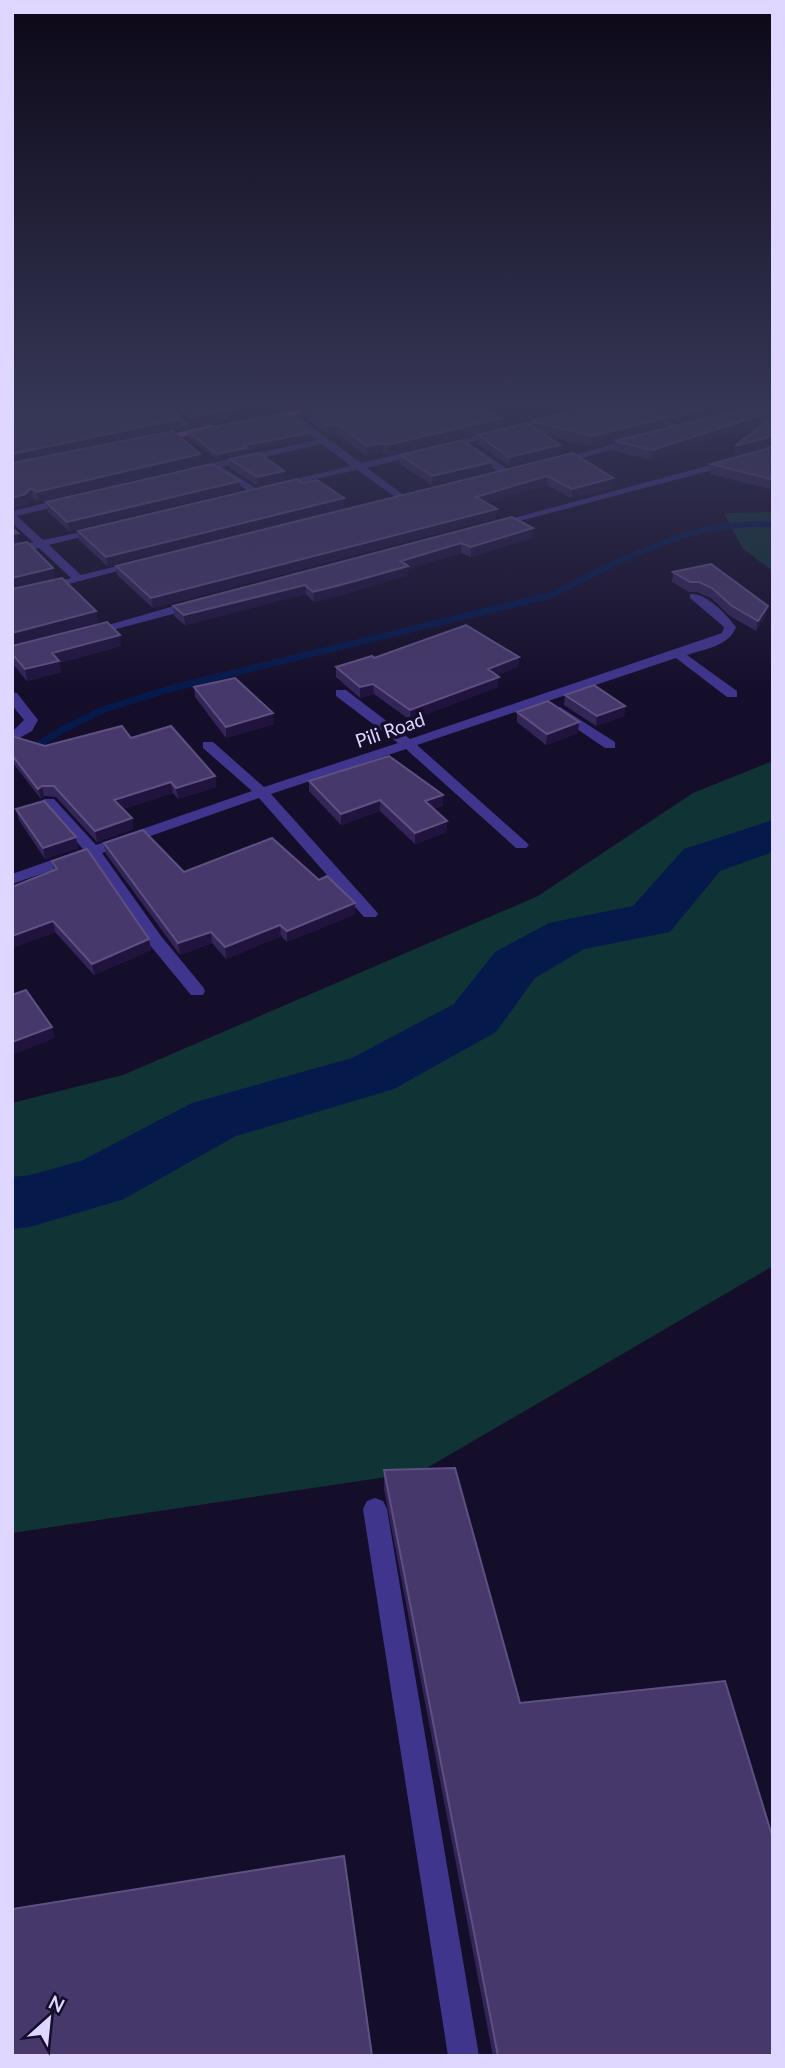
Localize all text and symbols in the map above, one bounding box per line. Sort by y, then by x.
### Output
street label: Pili Road [352,707,428,752]
north arrow [14,1984,84,2054]
text: N [45,1990,69,2017]

